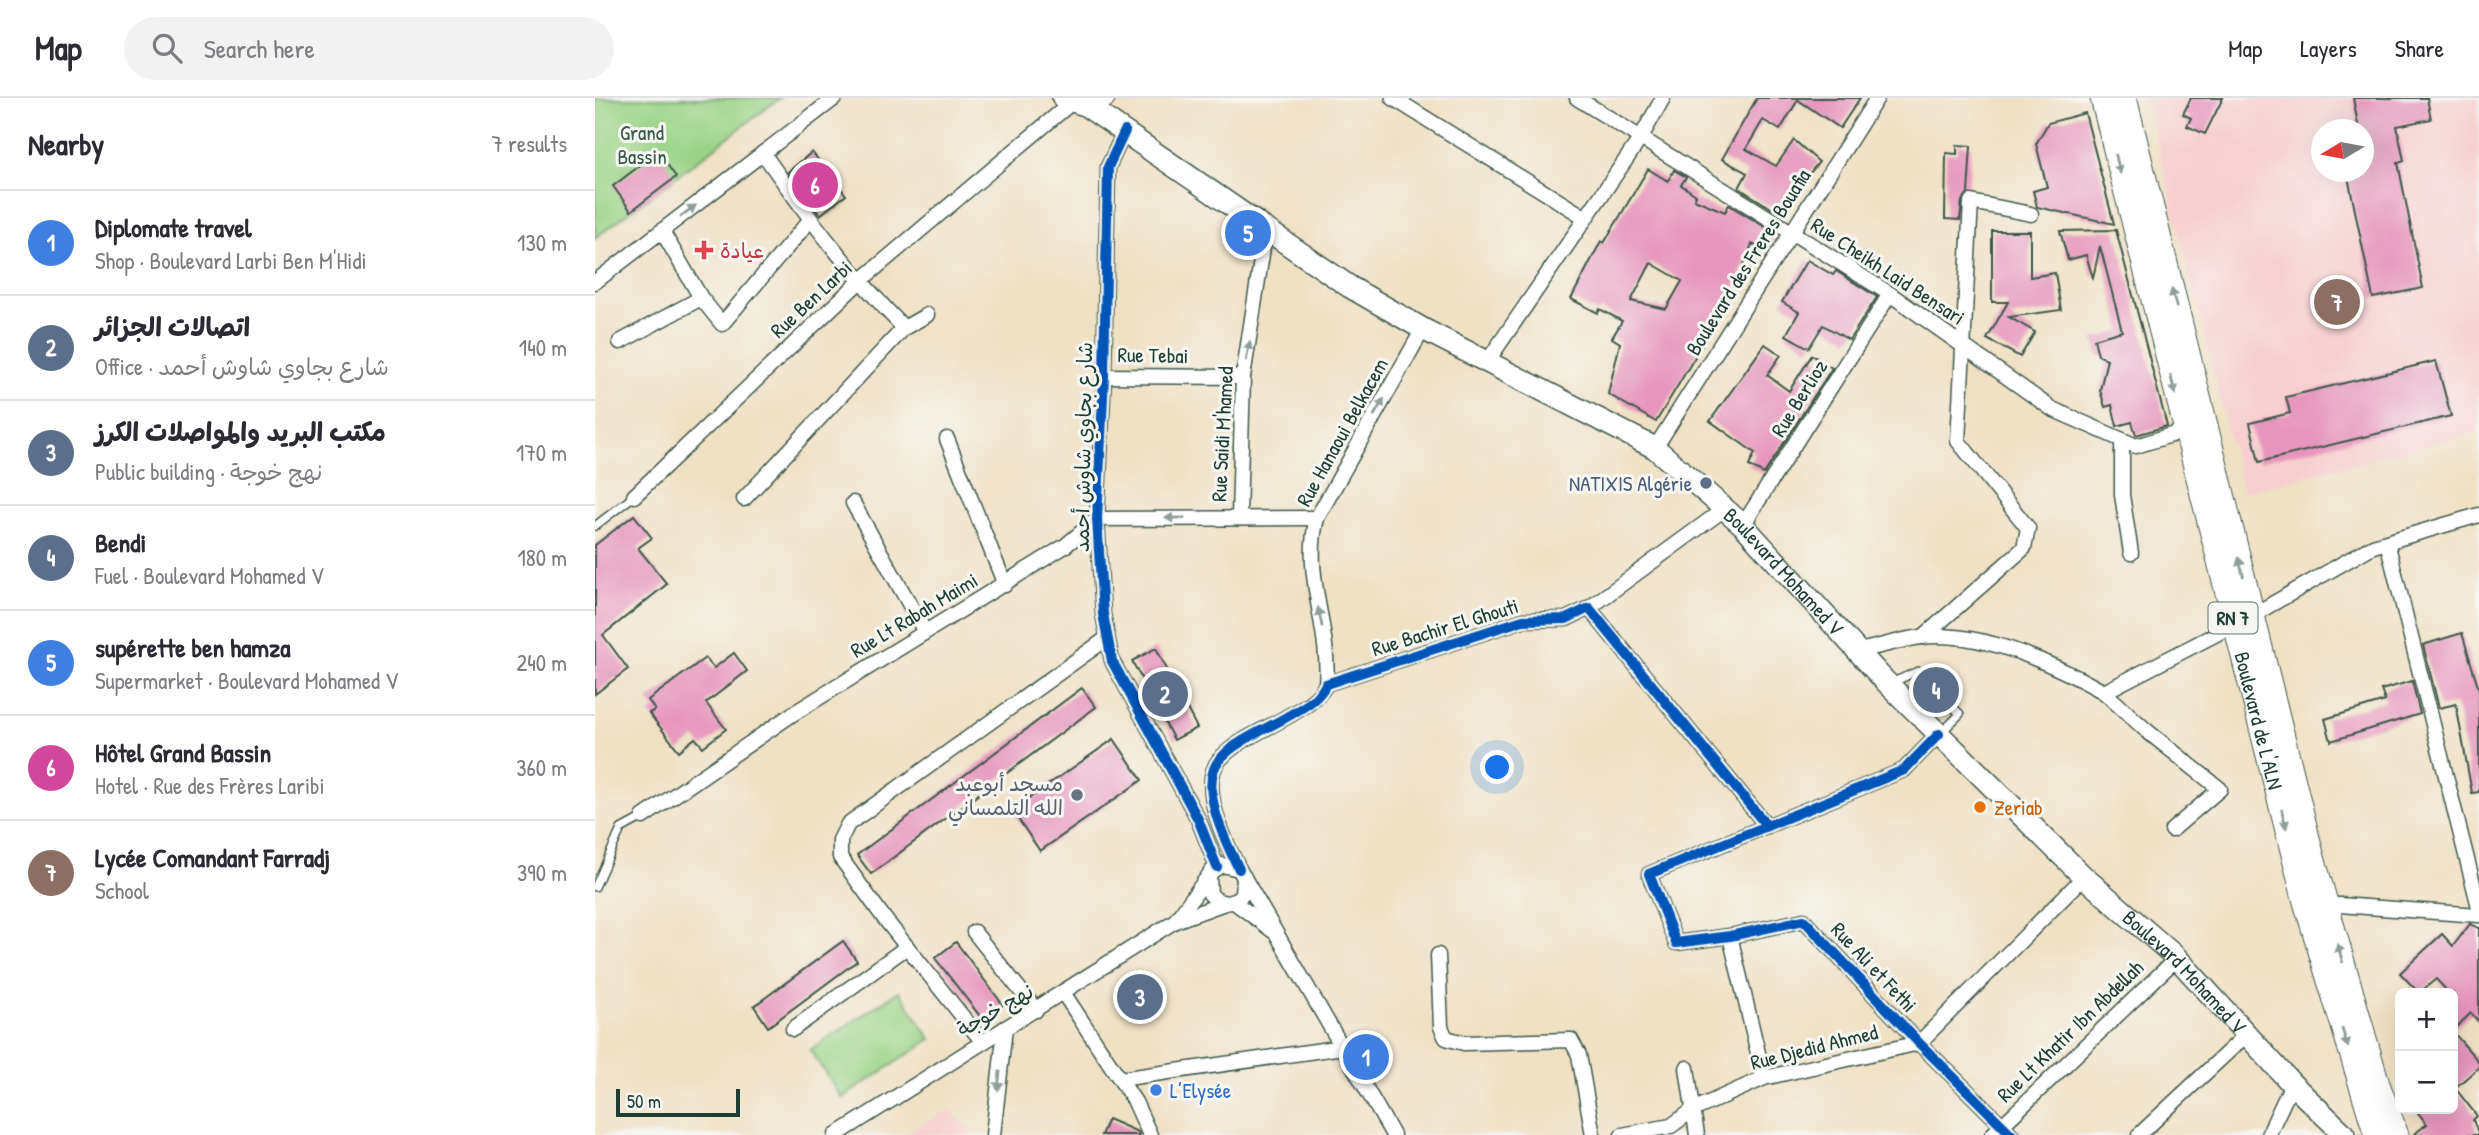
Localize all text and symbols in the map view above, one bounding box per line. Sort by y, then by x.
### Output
search box [124,17,614,80]
text: Map [35,26,82,70]
icon: search [148,29,186,67]
text: Search here [204,31,315,66]
text: Map [2228,32,2262,64]
text: Layers [2300,32,2357,64]
text: Share [2395,32,2444,64]
park label: Grand Bassin [617,118,667,171]
north arrow [2311,119,2374,182]
text: Nearby [28,124,104,164]
text: 7 results [491,128,567,159]
one-way arrow [2113,153,2124,175]
pin: 6 [792,159,838,211]
street label: Boulevard des Freres Bouafia [1679,163,1817,361]
one-way arrow [679,205,697,219]
pin: 5 [1225,207,1271,259]
text: Diplomate travel [95,210,252,245]
street label: Rue Cheikh Laid Bensari [1805,210,1971,332]
text: 1 [47,227,55,258]
text: 130 m [517,227,567,258]
place label: عيادة [720,236,764,265]
marker: عيادة [694,240,714,260]
text: Shop · Boulevard Larbi Ben M'Hidi [95,245,367,276]
street label: Rue Ben Larbi [764,254,858,344]
pin: 7 [2314,276,2360,328]
one-way arrow [2168,287,2179,309]
text: اتصالات الجزائر [95,309,250,344]
text: 2 [46,332,56,363]
text: 140 m [519,332,567,363]
street label: Rue Tebai [1117,340,1189,370]
one-way arrow [1242,340,1253,362]
street label: شارع بجاوي شاوش أحمد [1067,342,1100,552]
text: Office · شارع بجاوي شاوش أحمد [95,351,389,382]
street label: Rue Hanaoui Belkacem [1289,353,1395,511]
street label: Rue Berlioz [1764,354,1834,442]
street label: Rue Saidi M'hamed [1204,366,1240,502]
one-way arrow [2168,374,2179,396]
one-way arrow [1373,397,1385,417]
text: مكتب البريد والمواصلات الكرز [95,414,386,449]
text: 3 [46,437,56,468]
text: 170 m [516,437,567,468]
text: Public building · نهج خوجة [95,456,322,487]
place label: NATIXIS Algérie [1569,469,1692,498]
marker: NATIXIS Algérie [1698,475,1714,491]
street label: Boulevard Mohamed V [1718,500,1851,641]
one-way arrow [1164,512,1186,524]
text: Bendi [95,525,146,560]
text: 4 [47,542,55,573]
text: 180 m [517,542,567,573]
one-way arrow [2235,556,2246,578]
text: Fuel · Boulevard Mohamed V [95,560,324,591]
street label: Rue Lt Rabah Maimi [845,566,983,664]
street label: Rue Bachir El Ghouti [1368,591,1522,663]
road number: RN 7 [2209,603,2257,634]
one-way arrow [1315,606,1326,628]
text: supérette ben hamza [95,630,290,665]
text: 5 [46,647,56,678]
text: 240 m [516,647,567,678]
street label: Boulevard de L'ALN [2228,648,2291,792]
pin: 4 [1913,664,1959,716]
text: Supermarket · Boulevard Mohamed V [95,665,398,696]
pin: 2 [1142,668,1188,720]
text: Hôtel Grand Bassin [95,735,271,770]
your location [1480,750,1514,784]
text: 6 [46,752,56,783]
text: 360 m [516,752,567,783]
place label: مسجد أبوعبد الله التلمساني [948,769,1063,827]
text: Hotel · Rue des Frères Laribi [95,770,325,801]
marker: مسجد أبوعبد الله التلمساني [1069,787,1085,803]
place label: Zeriab [1994,793,2043,822]
marker: Zeriab [1972,799,1988,815]
one-way arrow [2279,808,2290,830]
text: Lycée Comandant Farradj [95,840,330,875]
text: 7 [45,857,57,888]
text: 390 m [517,857,567,888]
text: School [95,875,149,906]
street label: Boulevard Mohamed V [2117,903,2254,1040]
street label: Rue Ali et Fethi [1825,915,1923,1019]
one-way arrow [2334,942,2344,963]
street label: Rue Lt Khatir Ibn Abdellah [1990,953,2150,1109]
pin: 3 [1117,971,1163,1023]
street label: نهج خوجة [951,976,1039,1044]
map controls [2395,988,2458,1114]
button: + [2395,988,2458,1051]
street label: Rue Djedid Ahmed [1747,1017,1881,1077]
one-way arrow [2340,1028,2351,1049]
pin: 1 [1343,1031,1389,1083]
button: − [2395,1051,2458,1114]
one-way arrow [993,1071,1004,1093]
place label: L’Elysée [1170,1076,1231,1105]
marker: L’Elysée [1148,1082,1164,1098]
scale bar [616,1086,740,1118]
text: 50 m [627,1088,661,1114]

